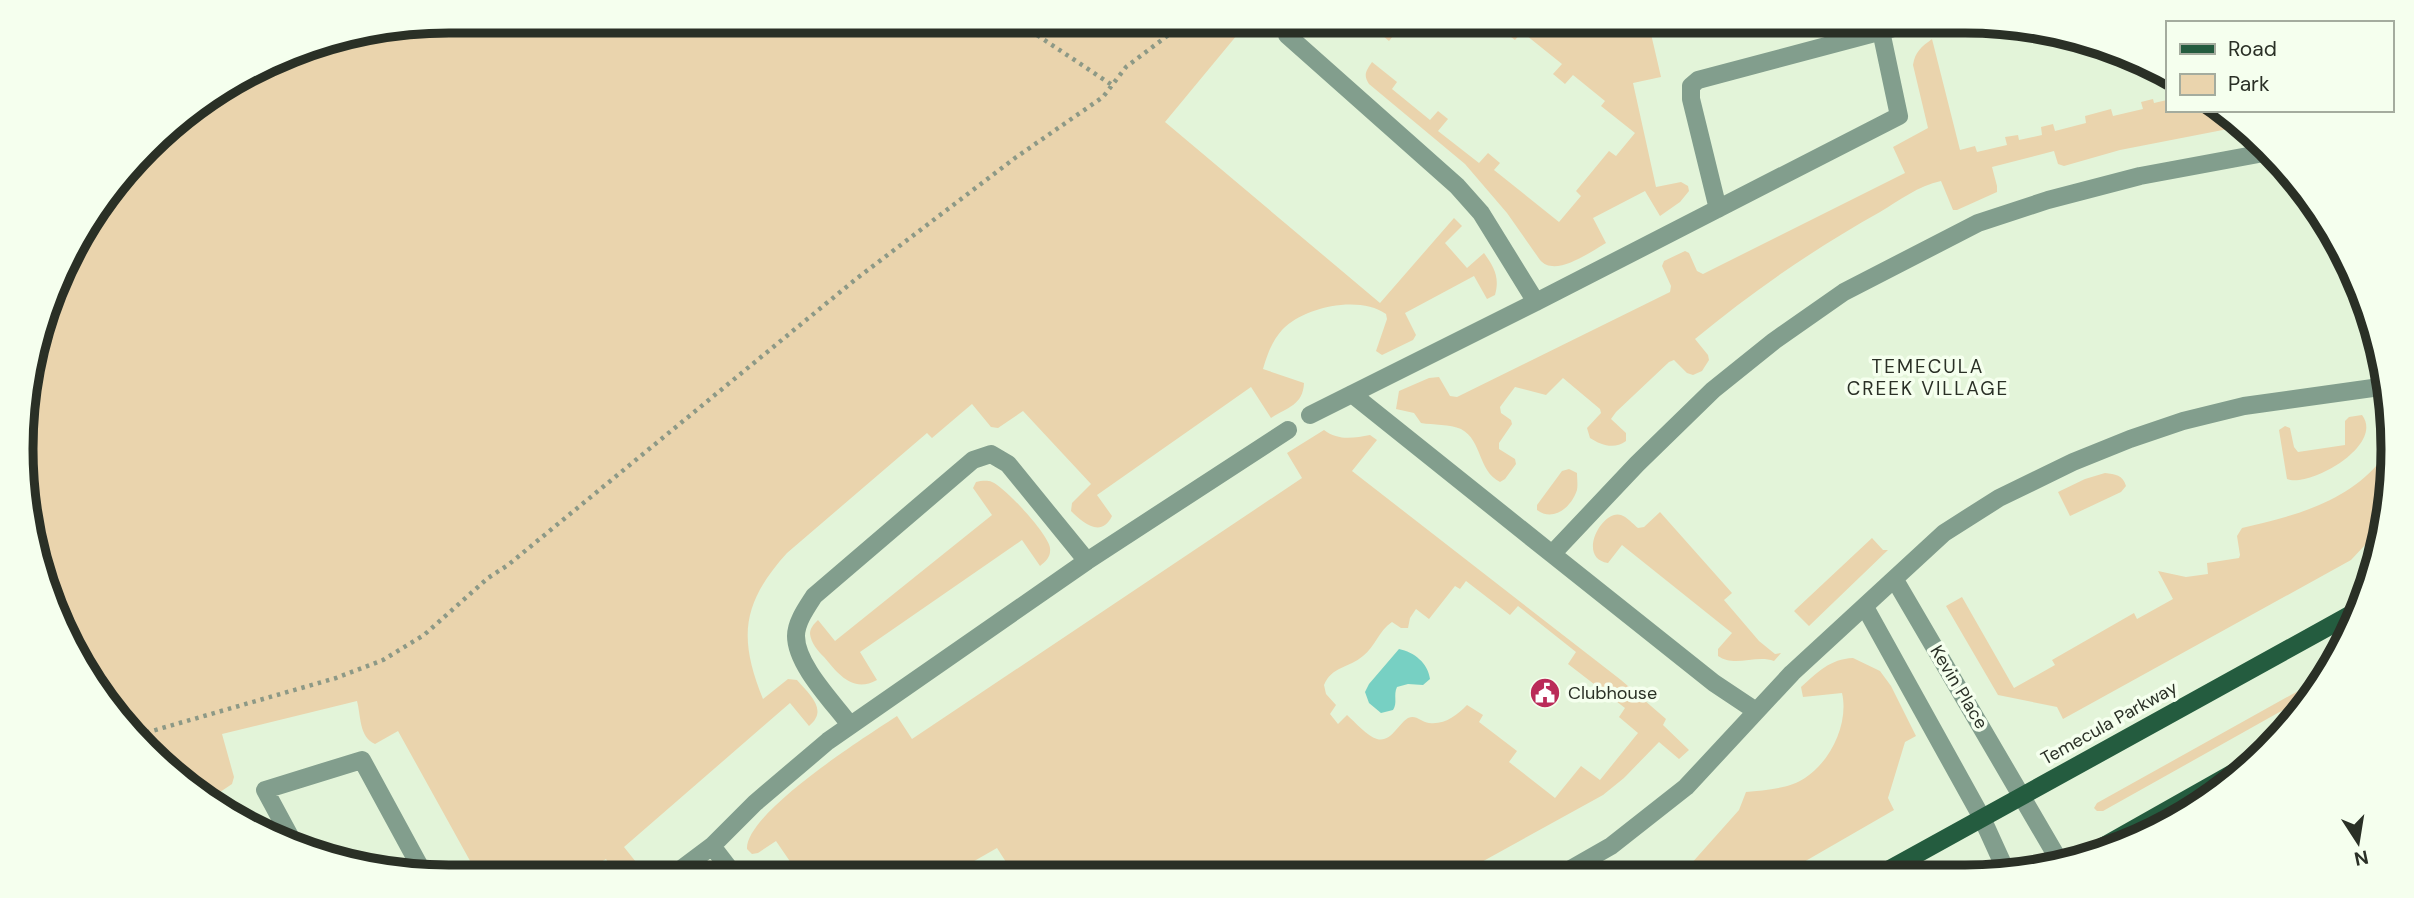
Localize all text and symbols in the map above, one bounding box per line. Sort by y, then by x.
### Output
legend [2166,21,2393,112]
text: Road [2228,35,2277,63]
text: Park [2228,70,2270,98]
district label: TEMECULA CREEK VILLAGE [1847,354,2009,401]
street label: Kevin Place [1925,641,1993,733]
street label: Temecula Parkway [2036,675,2182,771]
public building icon: Clubhouse [1528,676,1562,710]
place label: Clubhouse [1568,681,1657,705]
north arrow [2323,807,2393,877]
text: N [2352,844,2371,872]

